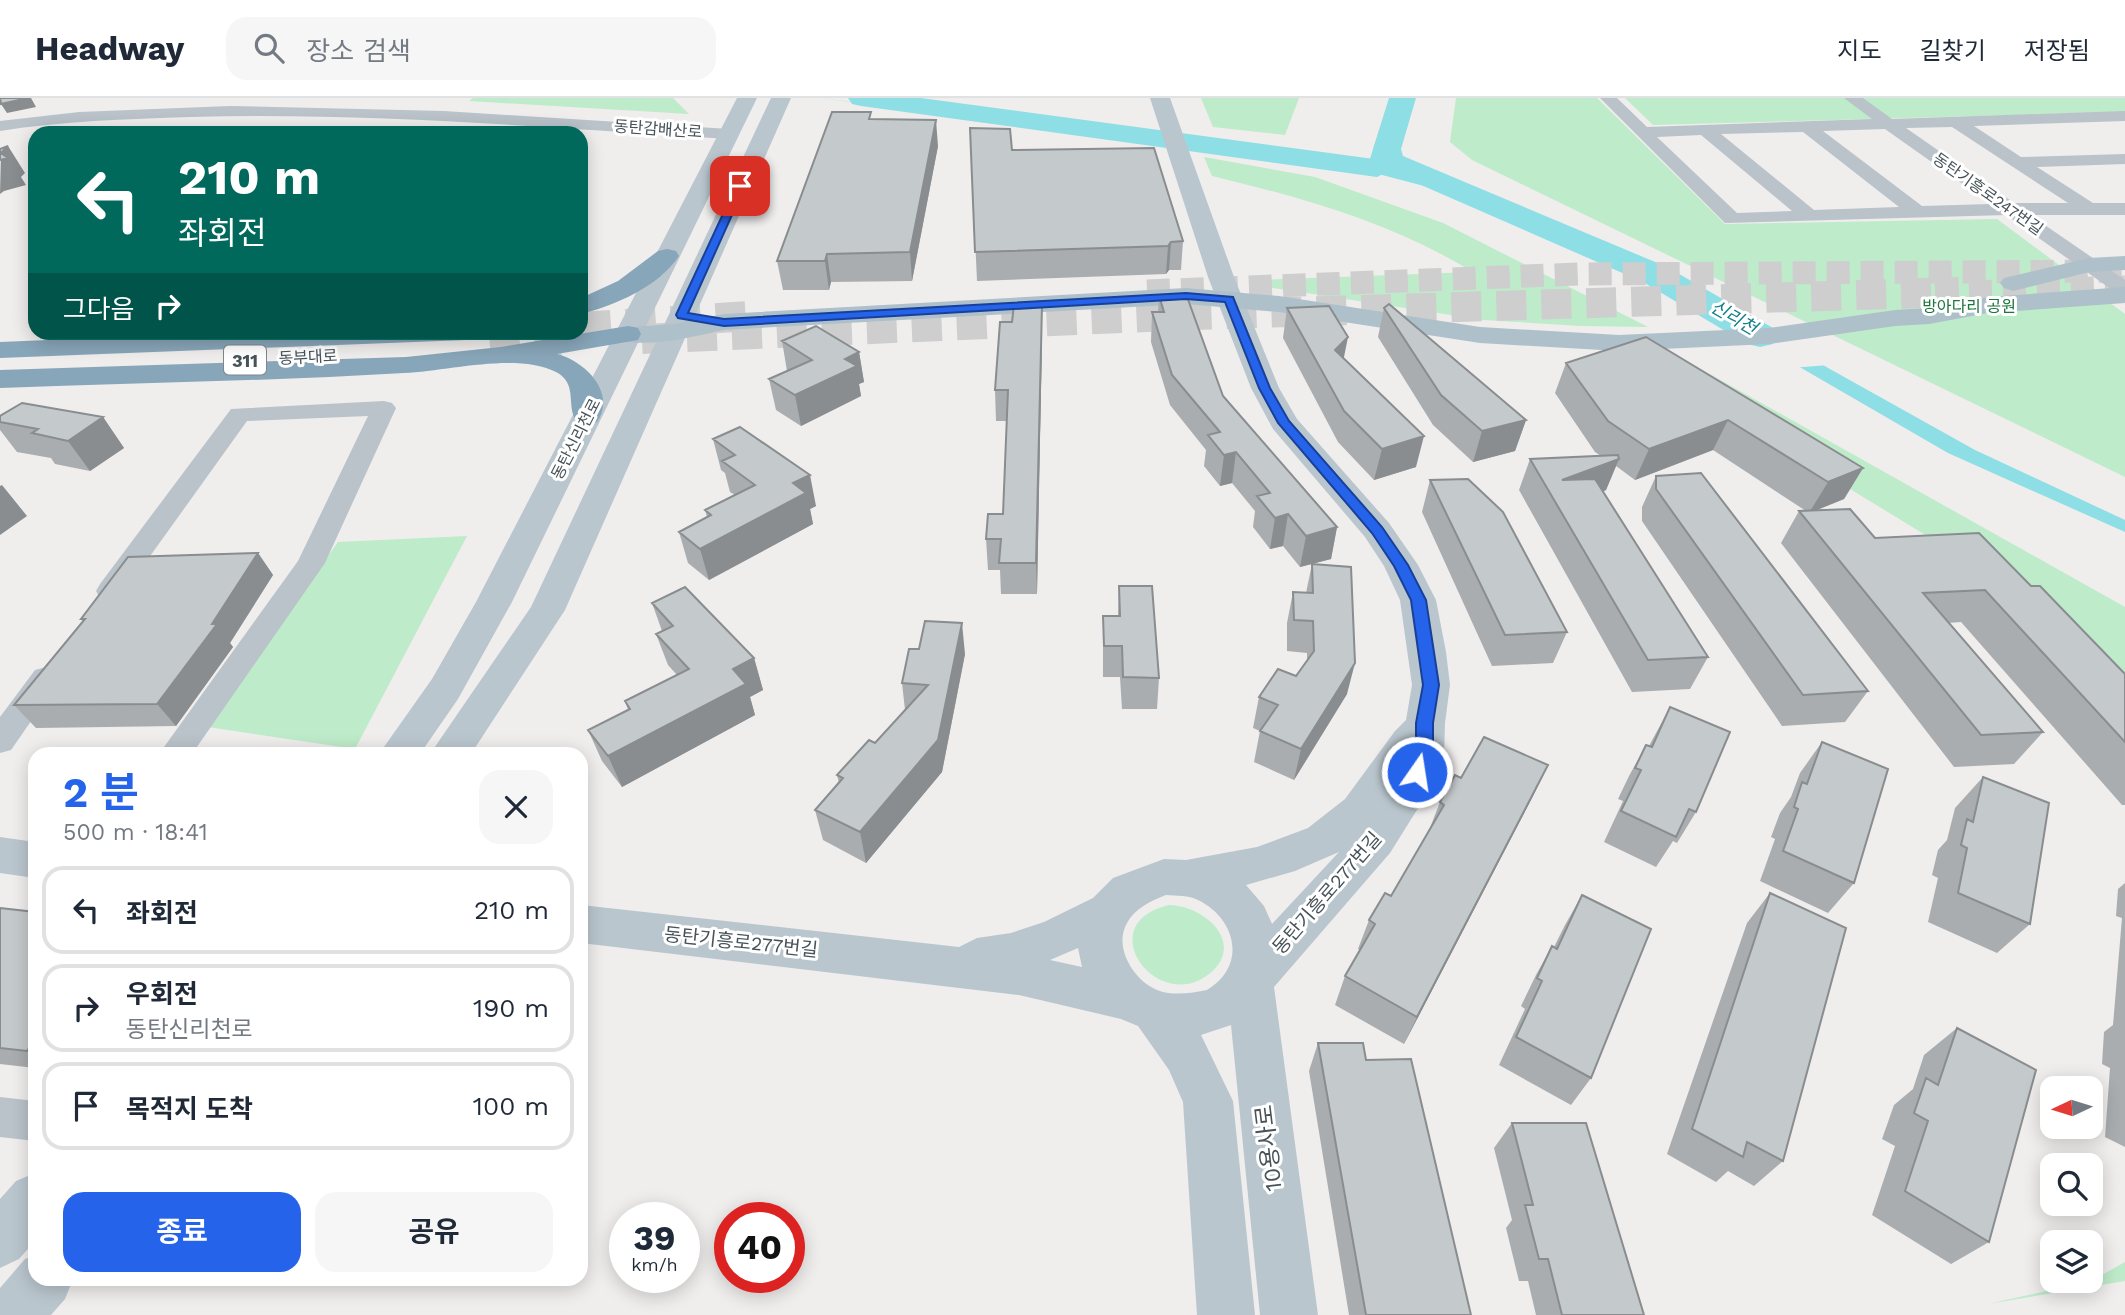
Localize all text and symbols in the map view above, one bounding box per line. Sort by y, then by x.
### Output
search box [226,17,716,80]
text: Headway [35,29,184,68]
icon: search [250,29,288,67]
text: 장소 검색 [306,36,411,66]
text: 지도 [1837,37,1882,65]
text: 길찾기 [1920,37,1986,65]
text: 저장됨 [2024,37,2090,65]
street label: 동탄감배산로 [613,116,703,142]
text: 210 m [178,148,320,206]
street label: 동탄기흥로247번길 [1929,149,2047,239]
icon: left [63,154,154,245]
pin [710,156,770,216]
icon: arrive [721,167,759,205]
text: 좌회전 [178,214,266,252]
icon: right [149,287,187,325]
text: 그다음 [63,294,135,324]
water label: 신리천 [1707,295,1763,340]
park label: 방아다리 공원 [1922,297,2016,316]
road number: 311 [224,346,266,374]
street label: 동부대로 [278,346,338,368]
street label: 동탄신리천로 [547,395,605,483]
position arrow [1380,735,1454,809]
text: 2 분 [63,768,139,817]
button: close [479,770,553,844]
text: 500 m · 18:41 [63,819,208,846]
street label: 동탄기흥로277번길 [1268,827,1386,959]
icon: left [67,891,105,929]
text: 210 m [474,895,549,925]
text: 좌회전 [126,898,198,928]
street label: 동탄기흥로277번길 [663,922,819,962]
text: 우회전 [126,979,198,1009]
icon: right [67,989,105,1027]
text: 190 m [473,993,549,1023]
text: 동탄신리천로 [126,1016,253,1043]
north arrow [2040,1076,2104,1139]
map controls [2040,1076,2103,1293]
icon: arrive [67,1087,105,1125]
text: 100 m [473,1091,549,1121]
text: 목적지 도착 [126,1094,253,1124]
street label: 10용사로 [1250,1103,1288,1193]
button: search [2040,1153,2103,1216]
button: 종료 [63,1192,301,1272]
button: 공유 [315,1192,553,1272]
speed limit sign: 40 [714,1202,805,1293]
text: 39 [633,1217,676,1259]
button: layers [2040,1230,2103,1293]
text: km/h [631,1254,678,1275]

